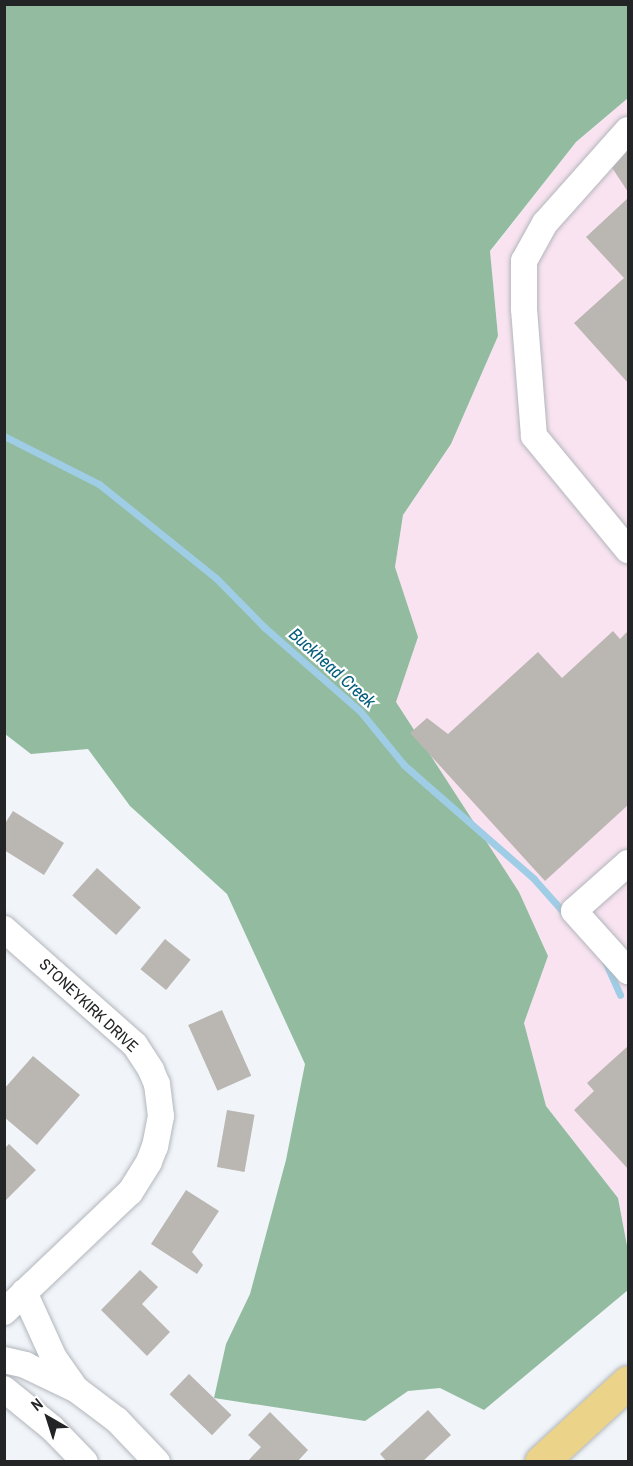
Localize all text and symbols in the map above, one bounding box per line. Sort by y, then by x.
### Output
water label: Buckhead Creek [284,623,380,713]
street label: STONEYKIRK DRIVE [36,954,142,1056]
north arrow [18,1388,78,1448]
text: N [26,1392,47,1416]

